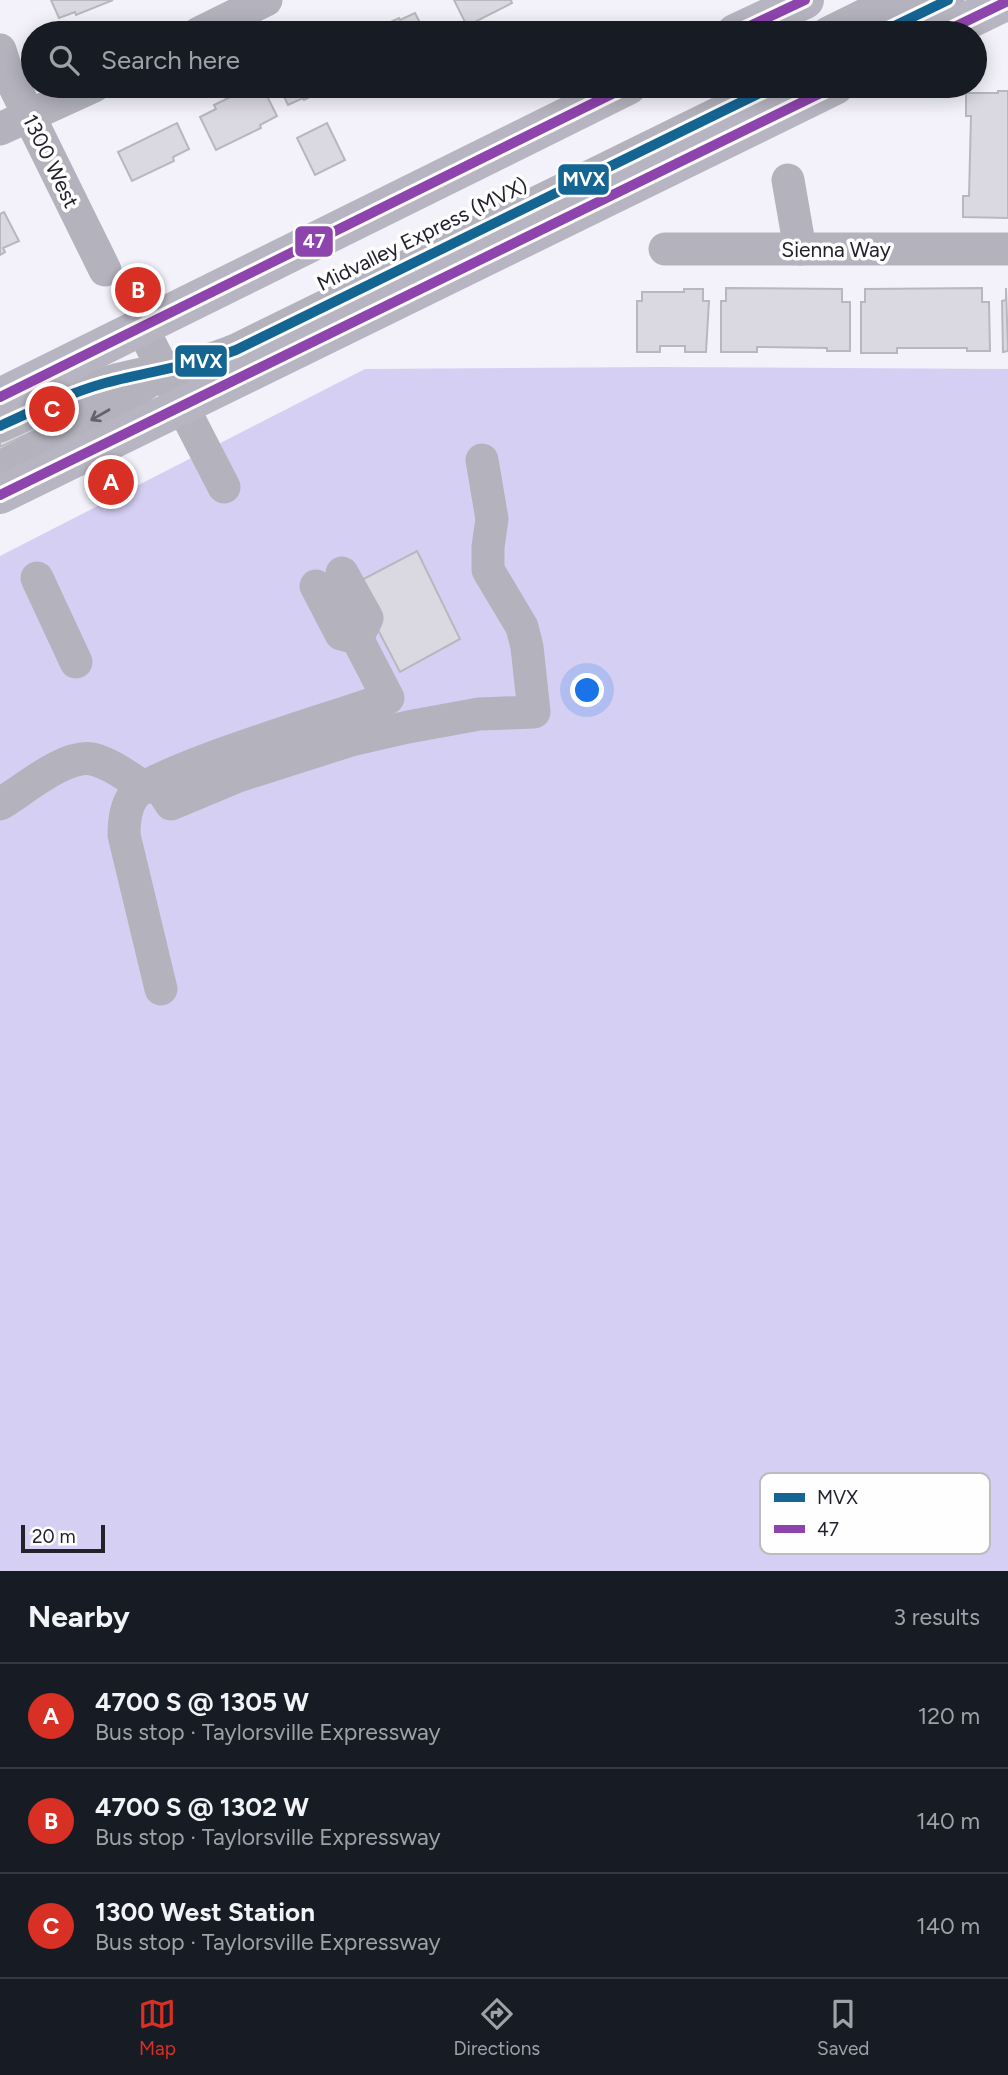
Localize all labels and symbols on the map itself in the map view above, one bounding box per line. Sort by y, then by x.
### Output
street label: 1300 West [18,110,84,212]
line badge: MVX [557,163,610,196]
text: MVX [563,168,606,191]
street label: Midvalley Express (MVX) [313,172,531,296]
line badge: 47 [294,225,334,258]
text: 47 [303,230,325,253]
street label: Sienna Way [781,237,891,262]
pin: B [115,264,161,316]
line badge: MVX [174,344,228,378]
text: MVX [180,350,223,373]
pin: C [29,383,75,435]
one-way arrow [91,408,111,422]
pin: A [88,456,134,508]
your location [570,673,604,707]
legend [760,1473,990,1554]
text: MVX [817,1486,858,1509]
text: 47 [817,1518,839,1541]
scale bar [21,1522,105,1554]

